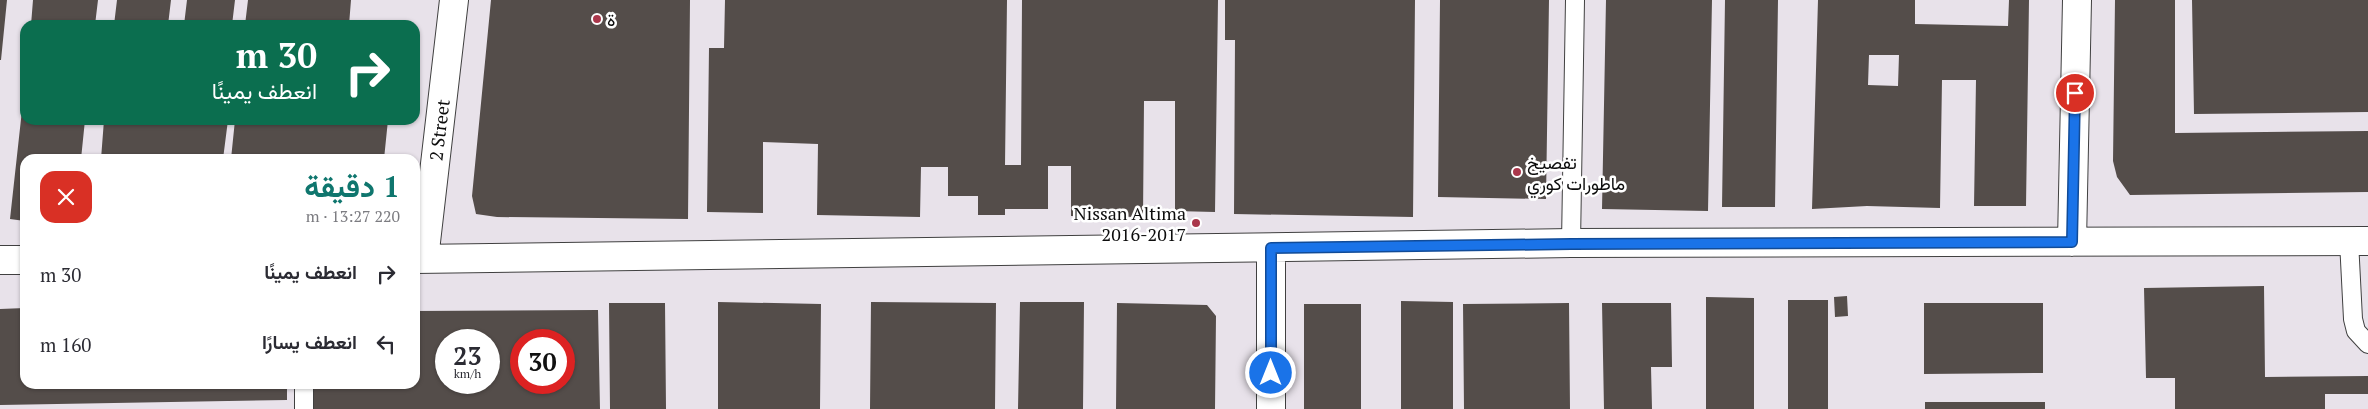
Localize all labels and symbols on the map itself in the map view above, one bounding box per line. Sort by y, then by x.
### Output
place label: ة [607,7,615,31]
marker: ة [591,13,603,25]
pin [2054,72,2096,114]
street label: 2 Street [423,97,455,162]
place label: تفصيخ ماطورات كوري [1527,150,1625,199]
marker: تفصيخ ماطورات كوري [1511,166,1523,178]
place label: Nissan Altima 2016-2017 [1074,201,1186,246]
marker: Nissan Altima 2016-2017 [1190,217,1202,229]
speed limit sign: 30 [510,329,575,394]
position arrow [1244,346,1296,398]

